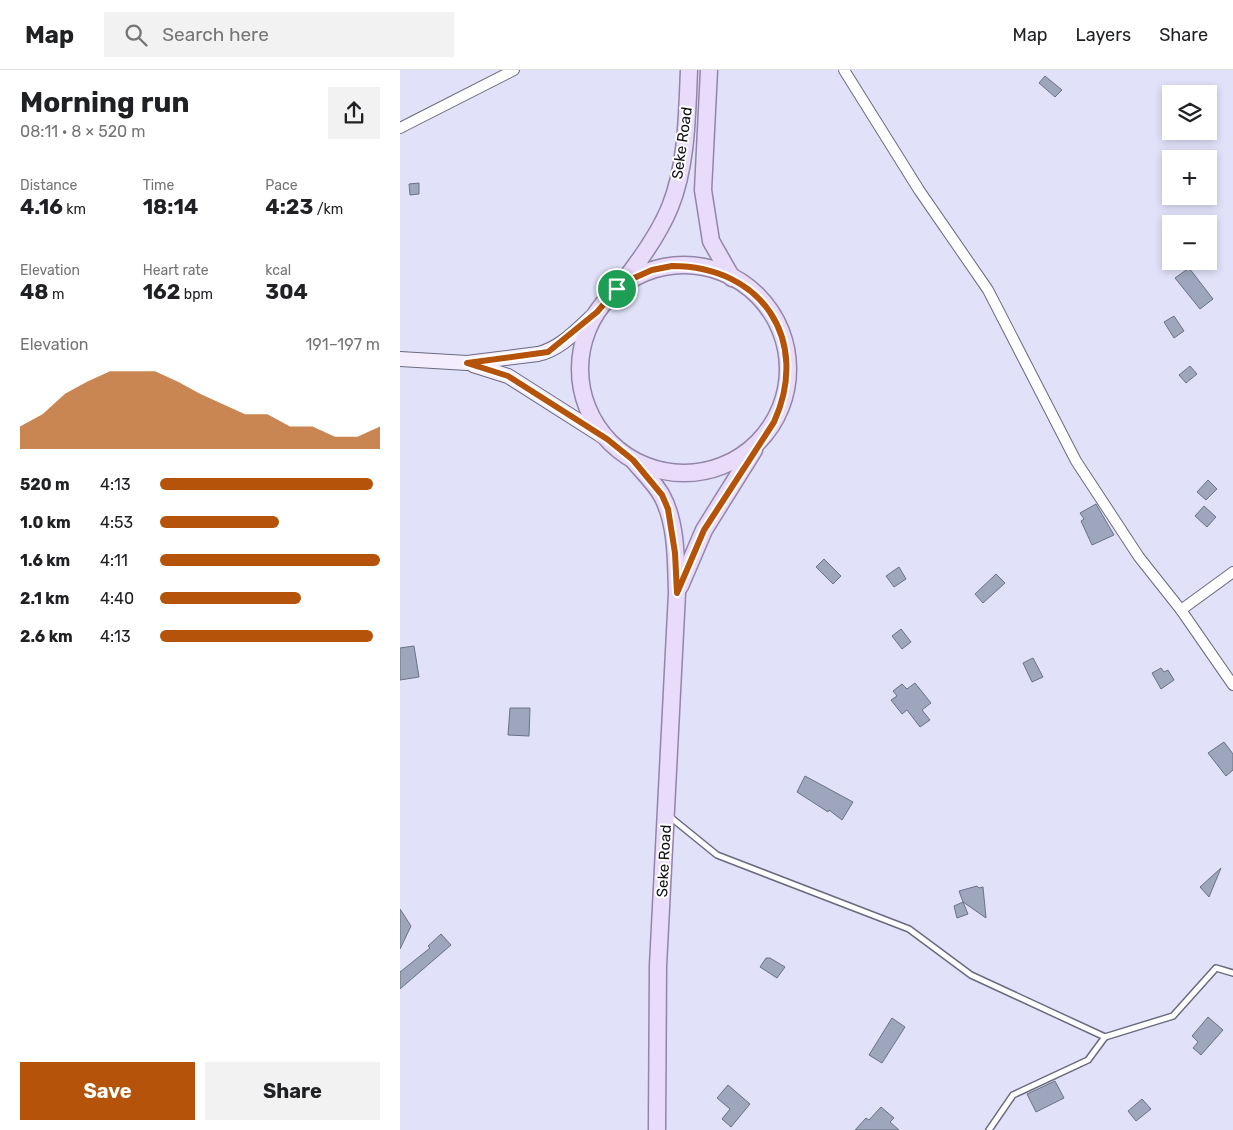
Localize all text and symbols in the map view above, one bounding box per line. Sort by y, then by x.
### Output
search box [104,12,454,57]
text: Map [25,21,74,49]
icon: search [122,21,150,49]
text: Search here [162,23,269,46]
text: Map [1013,24,1048,46]
text: Layers [1076,24,1131,46]
text: Share [1159,24,1208,46]
map controls [1162,85,1217,270]
button: layers [1162,85,1217,140]
text: Morning run [20,86,189,119]
button: share [328,87,380,139]
street label: Seke Road [668,106,696,180]
text: 08:11 · 8 × 520 m [20,122,145,141]
button: + [1162,150,1217,205]
text: Distance [20,177,77,194]
text: Time [143,177,174,194]
text: Pace [265,177,297,194]
text: 4.16 [20,194,63,219]
text: 18:14 [143,194,198,219]
text: 4:23 [265,194,313,219]
text: km [63,201,86,218]
text: /km [313,201,343,218]
button: − [1162,215,1217,270]
text: Elevation [20,262,80,279]
text: Heart rate [143,262,209,279]
text: kcal [265,262,291,279]
pin [596,268,638,310]
icon: arrive [603,275,631,303]
text: 48 [20,279,49,304]
text: 162 [143,279,180,304]
text: 304 [265,279,308,304]
text: m [49,286,64,303]
text: bpm [180,286,213,303]
text: Elevation [20,335,89,354]
text: 191–197 m [306,335,380,354]
text: 520 m [20,475,70,494]
text: 4:13 [100,475,131,494]
text: 1.0 km [20,513,71,532]
text: 4:53 [100,513,133,532]
text: 1.6 km [20,551,70,570]
text: 4:11 [100,551,128,570]
text: 2.1 km [20,589,69,608]
text: 4:40 [100,589,134,608]
text: 2.6 km [20,627,73,646]
text: 4:13 [100,627,131,646]
street label: Seke Road [653,824,675,898]
button: Save [20,1062,195,1120]
button: Share [205,1062,380,1120]

